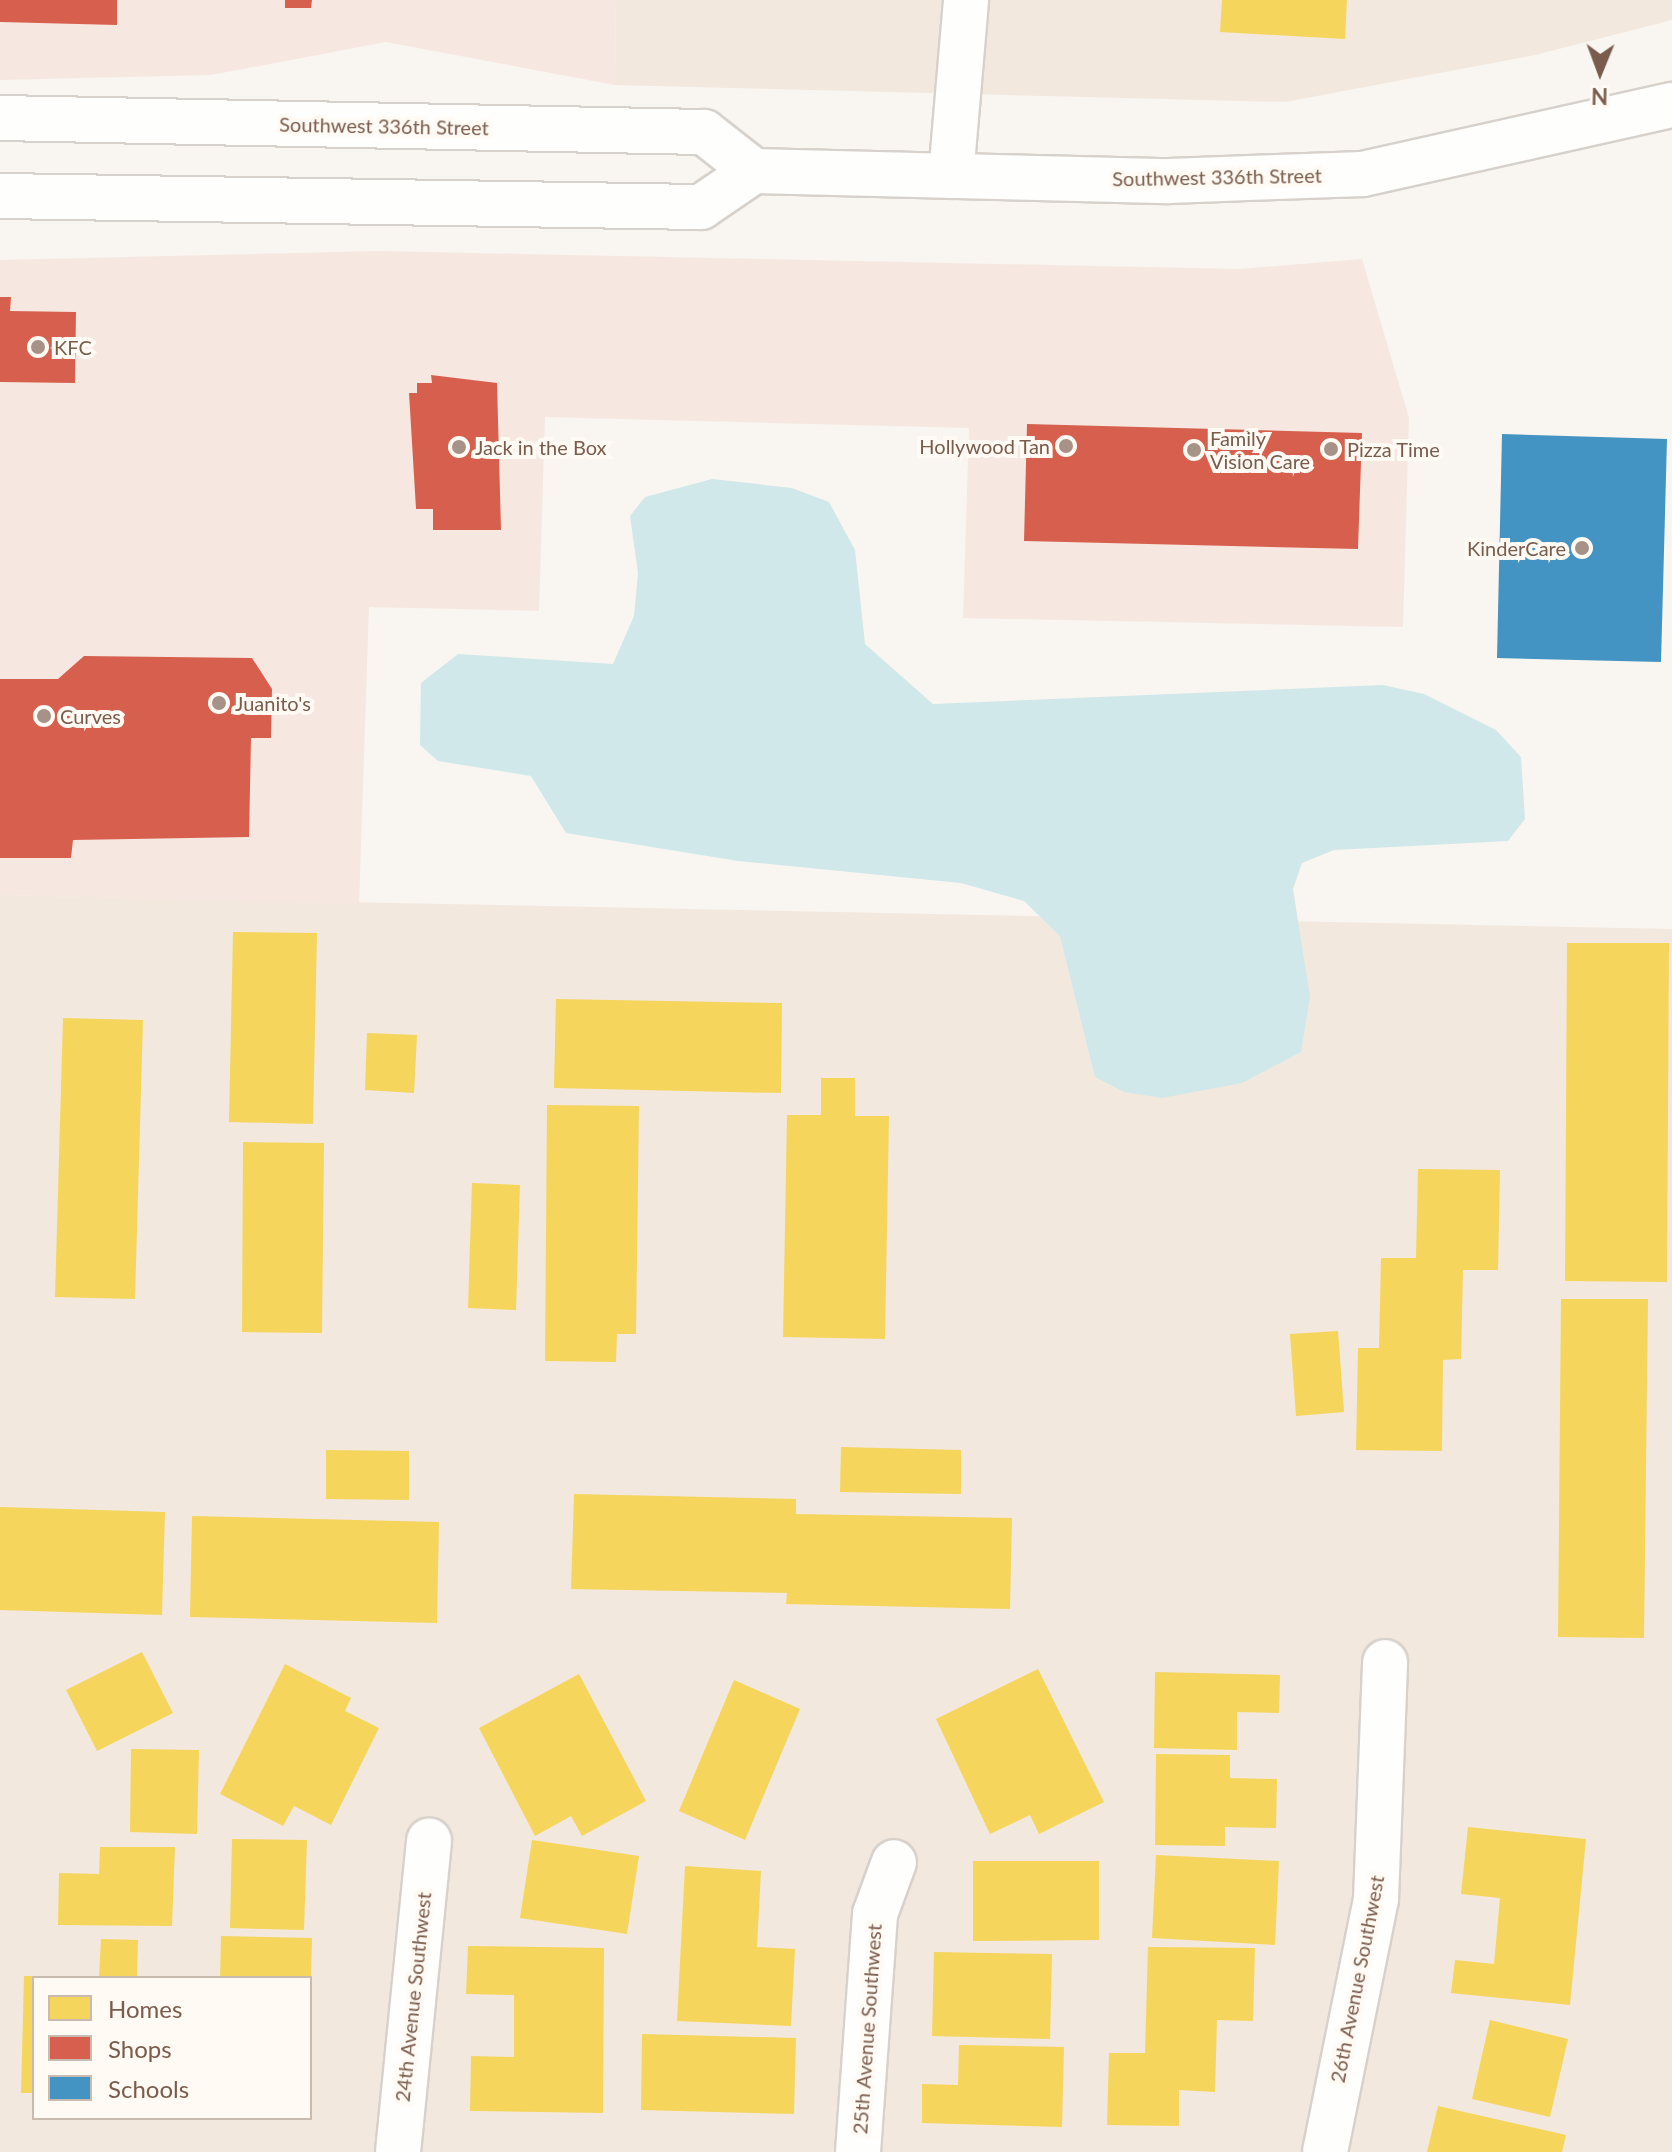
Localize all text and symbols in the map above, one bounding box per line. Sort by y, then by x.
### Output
north arrow [1560,32,1640,112]
text: N [1591,83,1608,110]
street label: Southwest 336th Street [279,112,489,140]
street label: Southwest 336th Street [1112,163,1322,191]
place label: KFC [54,335,92,359]
marker: KFC [29,338,47,356]
place label: Family Vision Care [1210,426,1310,473]
place label: Hollywood Tan [919,434,1050,458]
place label: Jack in the Box [475,435,607,459]
marker: Hollywood Tan [1057,437,1075,455]
place label: Pizza Time [1347,437,1440,461]
marker: Jack in the Box [450,438,468,456]
marker: Pizza Time [1322,440,1340,458]
marker: Family Vision Care [1185,441,1203,459]
place label: KinderCare [1467,536,1566,560]
marker: KinderCare [1573,539,1591,557]
place label: Juanito's [235,691,311,715]
marker: Juanito's [210,694,228,712]
place label: Curves [60,704,121,728]
marker: Curves [35,707,53,725]
street label: 26th Avenue Southwest [1325,1873,1389,2085]
street label: 24th Avenue Southwest [390,1891,436,2103]
street label: 25th Avenue Southwest [848,1923,886,2135]
legend [32,1976,312,2120]
text: Homes [108,1994,182,2023]
text: Shops [108,2034,172,2063]
text: Schools [108,2074,189,2103]

